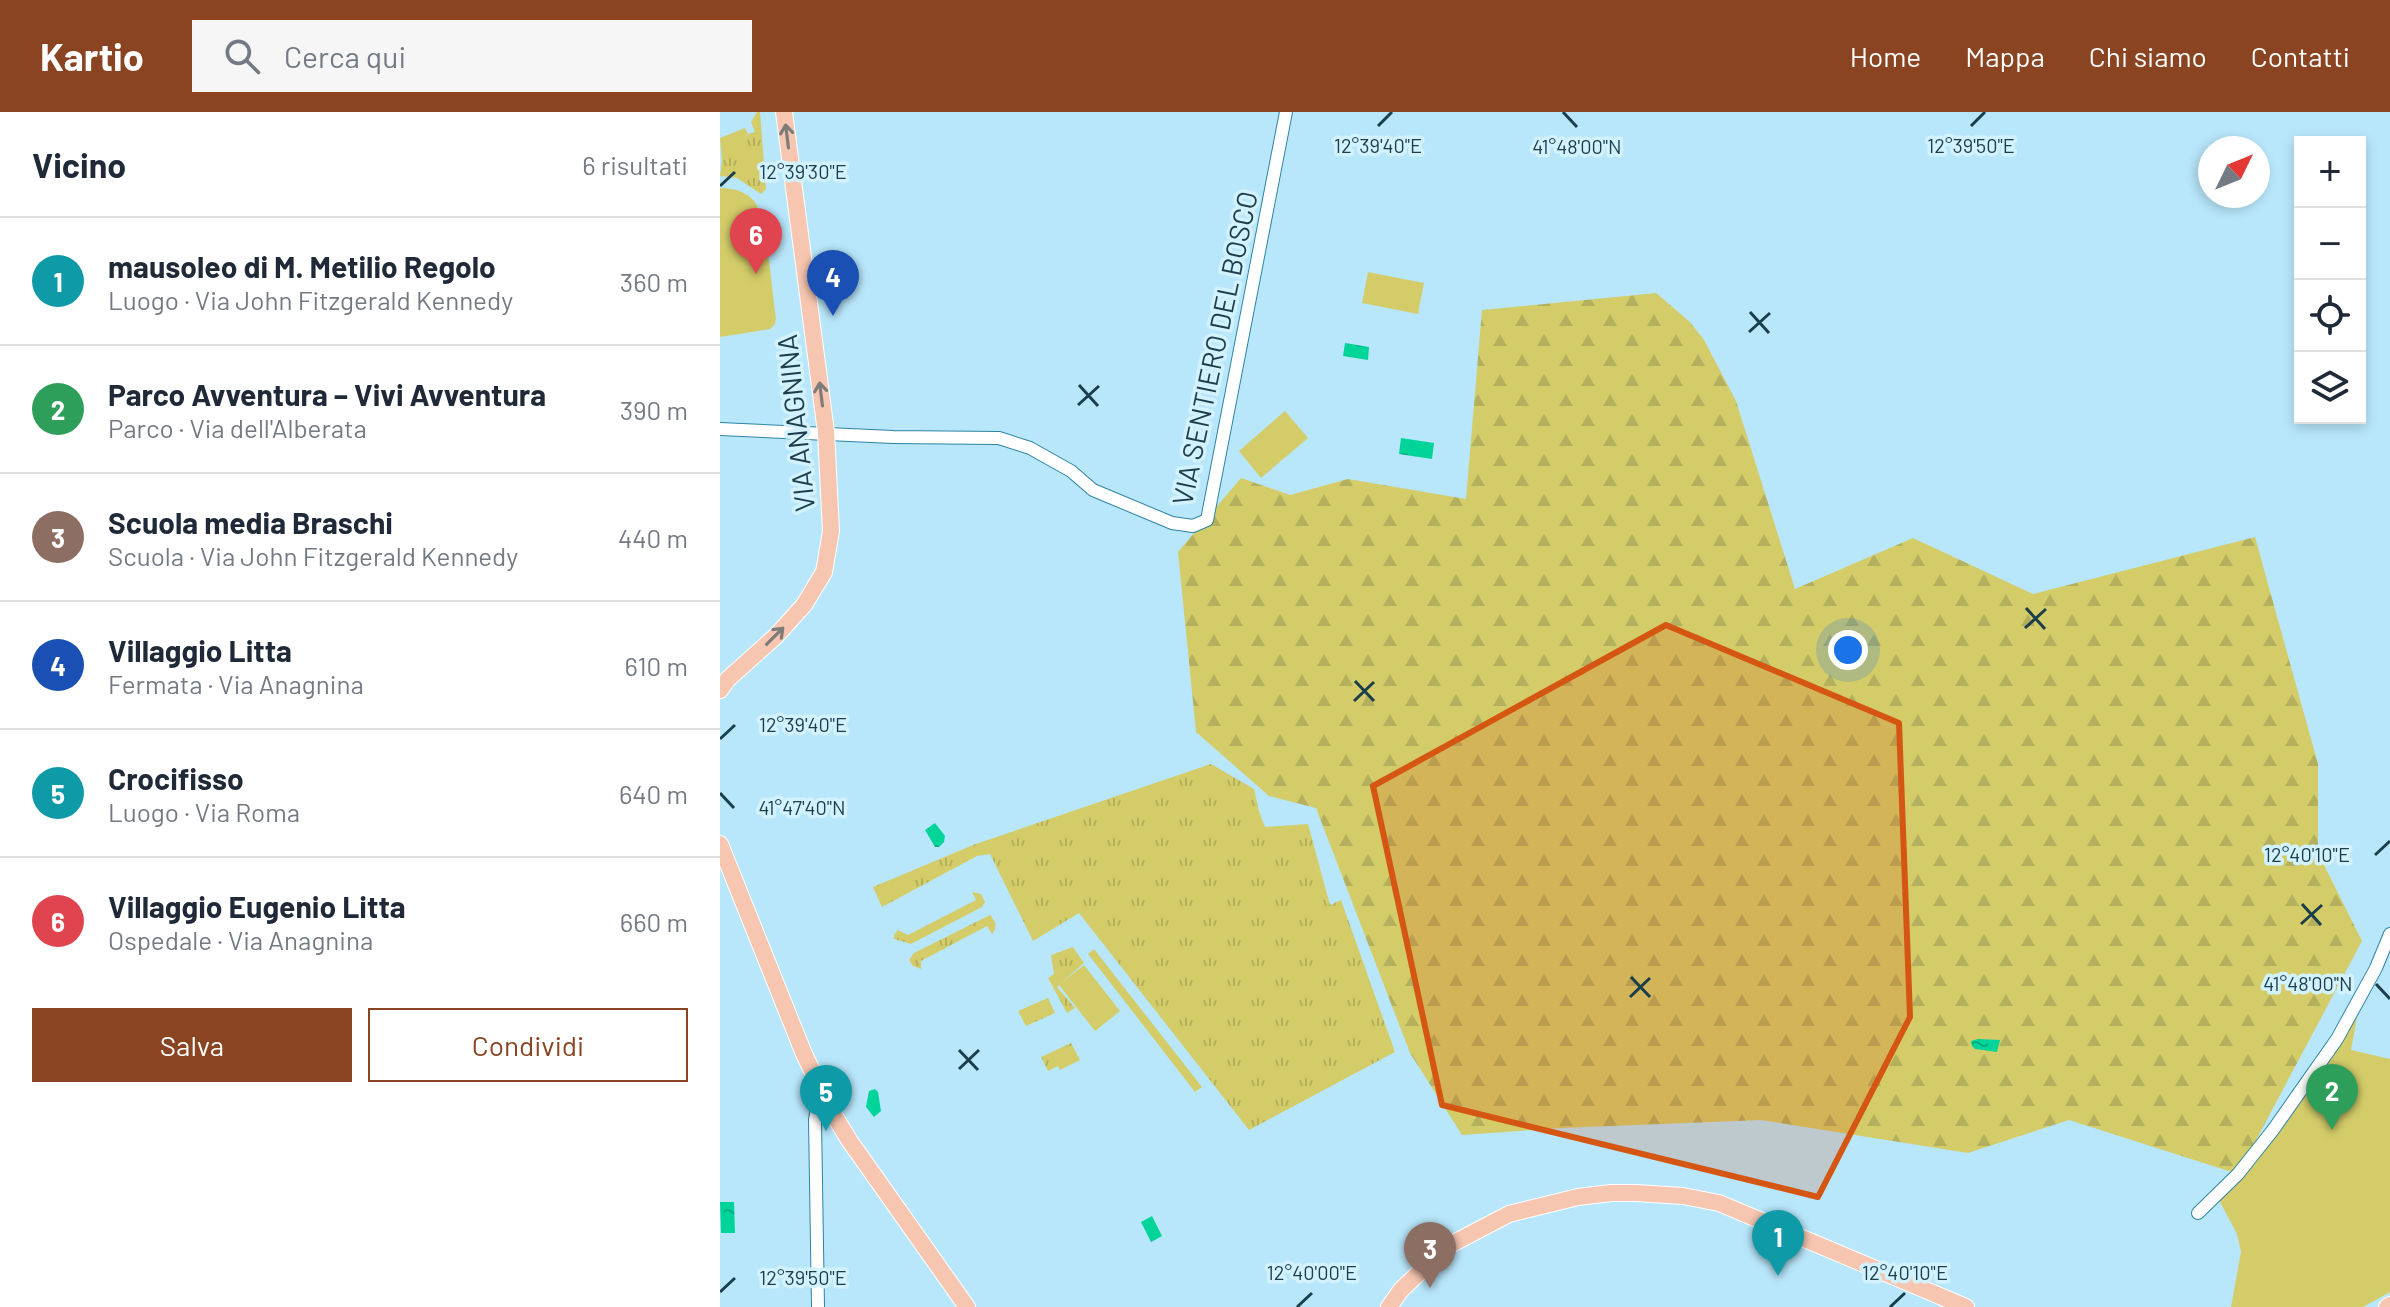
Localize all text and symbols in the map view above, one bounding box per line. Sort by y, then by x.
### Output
search box [192,20,752,92]
text: Kartio [40,33,144,79]
icon: search [220,34,264,78]
text: Cerca qui [284,38,406,74]
text: Home [1850,39,1921,73]
text: Mappa [1965,39,2045,73]
text: Chi siamo [2089,39,2207,73]
text: Contatti [2251,39,2350,73]
one-way arrow [779,124,794,149]
text: 12°39'40"E [1334,133,1422,157]
text: 12°39'50"E [1927,133,2015,157]
text: 41°48'00"N [1532,134,1622,158]
north arrow [2198,136,2270,208]
map controls [2294,136,2366,424]
button: + [2294,136,2366,208]
text: Vicino [32,144,126,185]
text: 6 risultati [582,149,688,180]
text: 12°39'30"E [759,159,847,183]
street label: VIA SENTIERO DEL BOSCO [1164,188,1264,508]
pin: 6 [730,208,782,274]
button: − [2294,208,2366,280]
text: mausoleo di M. Metilio Regolo [108,248,496,284]
pin: 4 [807,250,859,316]
text: 1 [53,266,63,297]
text: 360 m [620,266,688,297]
button: locate [2294,280,2366,352]
text: Luogo · Via John Fitzgerald Kennedy [108,284,513,315]
street label: VIA ANAGNINA [769,333,821,513]
button: layers [2294,352,2366,424]
text: Parco Avventura – Vivi Avventura [108,376,546,412]
one-way arrow [813,381,828,408]
text: 2 [51,394,65,425]
text: 390 m [620,394,688,425]
text: Parco · Via dell'Alberata [108,412,367,443]
text: Scuola media Braschi [108,504,393,540]
text: 3 [51,522,65,553]
text: 440 m [618,522,688,553]
text: Scuola · Via John Fitzgerald Kennedy [108,540,518,571]
one-way arrow [765,626,785,646]
your location [1828,630,1868,670]
text: Villaggio Litta [108,632,292,668]
text: 4 [50,650,66,681]
text: 610 m [625,650,688,681]
text: Fermata · Via Anagnina [108,668,364,699]
text: 12°39'40"E [759,712,847,736]
text: Crocifisso [108,760,244,796]
text: 5 [51,778,65,809]
text: 640 m [619,778,688,809]
text: 41°47'40"N [758,795,846,819]
text: Luogo · Via Roma [108,796,300,827]
text: 12°40'10"E [2264,842,2350,866]
text: Villaggio Eugenio Litta [108,888,406,924]
text: 6 [51,906,65,937]
text: 660 m [620,906,688,937]
text: Ospedale · Via Anagnina [108,924,373,955]
text: 41°48'00"N [2263,971,2353,995]
button: Salva [32,1008,352,1082]
button: Condividi [368,1008,688,1082]
pin: 2 [2306,1064,2358,1130]
pin: 5 [800,1065,852,1131]
pin: 1 [1752,1210,1804,1276]
pin: 3 [1404,1222,1456,1288]
text: 12°40'00"E [1267,1260,1357,1284]
text: 12°40'10"E [1862,1260,1948,1284]
text: 12°39'50"E [759,1265,847,1289]

